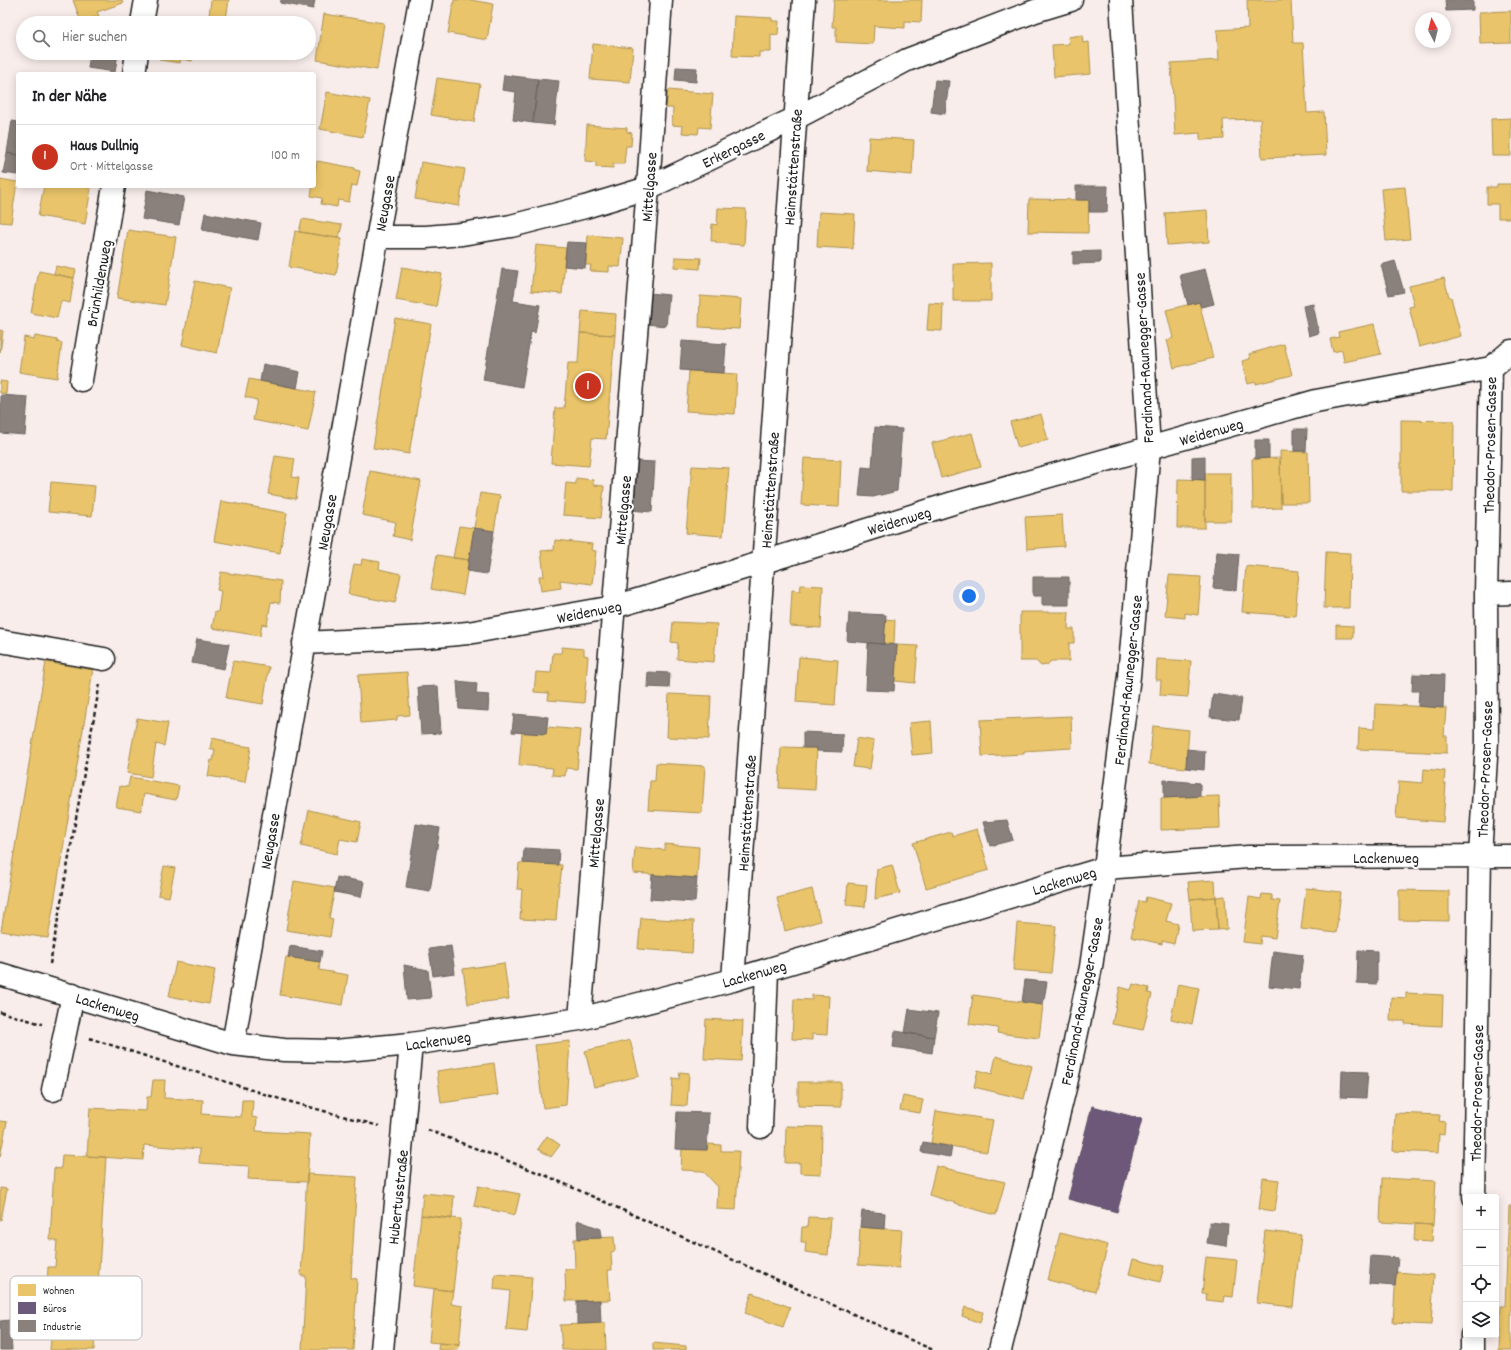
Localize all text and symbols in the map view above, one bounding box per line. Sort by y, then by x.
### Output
north arrow [1415,12,1451,48]
search box [16,16,316,60]
icon: search [30,27,52,49]
text: Hier suchen [62,27,127,49]
text: In der Nähe [32,86,107,110]
street label: Heimstättenstraße [779,108,810,226]
street label: Erkergasse [699,125,770,175]
text: Haus Dullnig [70,136,139,158]
text: 1 [44,147,46,166]
text: 100 m [271,147,300,166]
street label: Mittelgasse [637,151,664,223]
text: Ort · Mittelgasse [70,158,153,177]
street label: Neugasse [370,173,403,233]
street label: Brünhildenweg [81,238,119,329]
street label: Ferdinand-Raunegger-Gasse [1130,272,1161,444]
pin: 1 [575,371,601,401]
street label: Theodor-Prosen-Gasse [1479,376,1504,514]
street label: Weidenweg [1177,413,1246,453]
street label: Heimstättenstraße [756,431,787,549]
street label: Mittelgasse [610,474,639,546]
street label: Neugasse [312,492,345,552]
street label: Weidenweg [865,502,934,543]
your location [959,586,979,606]
street label: Ferdinand-Raunegger-Gasse [1109,594,1150,766]
street label: Weidenweg [555,596,624,631]
street label: Theodor-Prosen-Gasse [1473,700,1500,838]
street label: Heimstättenstraße [733,754,764,872]
street label: Mittelgasse [583,797,612,869]
street label: Neugasse [255,811,288,871]
street label: Lackenweg [1353,848,1419,871]
street label: Lackenweg [1030,862,1100,903]
street label: Ferdinand-Raunegger-Gasse [1056,915,1111,1088]
street label: Lackenweg [720,955,789,996]
street label: Lackenweg [72,988,142,1029]
street label: Theodor-Prosen-Gasse [1466,1024,1491,1162]
street label: Lackenweg [404,1027,473,1058]
street label: Hubertusstraße [383,1149,416,1246]
map controls [1463,1194,1499,1338]
button: + [1463,1194,1499,1230]
button: − [1463,1230,1499,1266]
button: locate [1463,1266,1499,1302]
legend [10,1276,142,1340]
text: Wohnen [43,1284,74,1300]
text: Büros [43,1302,67,1318]
button: layers [1463,1302,1499,1338]
text: Industrie [43,1320,81,1336]

